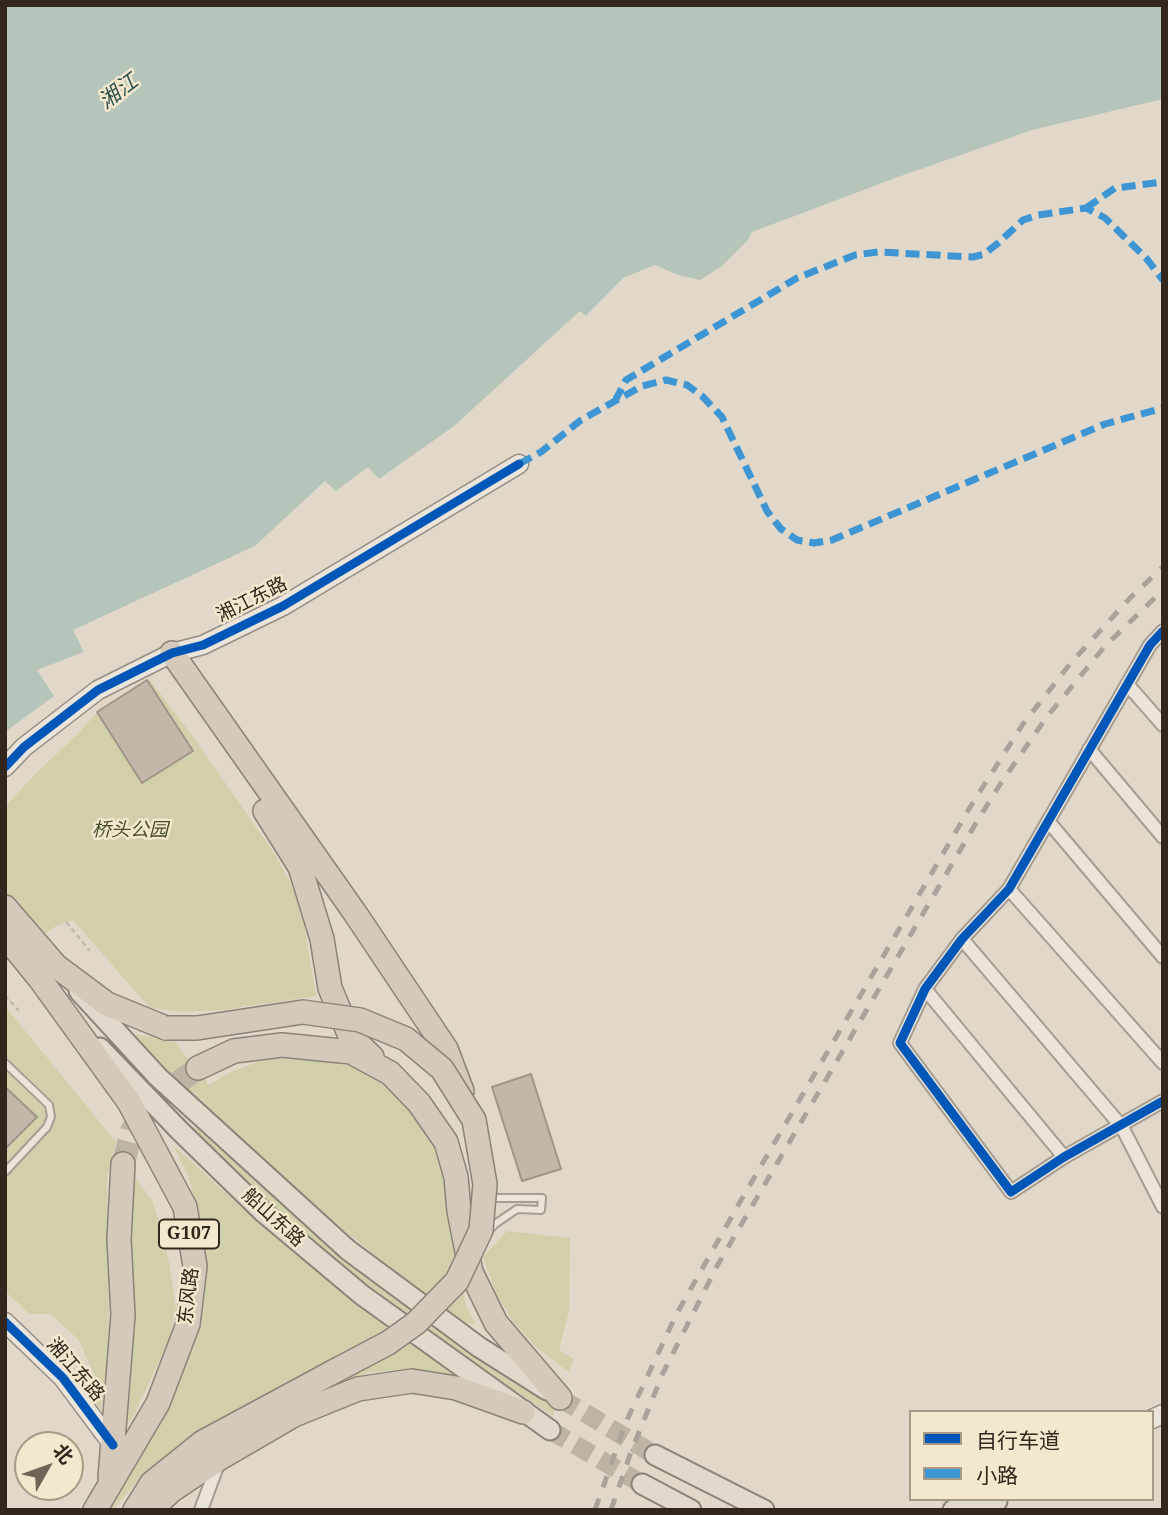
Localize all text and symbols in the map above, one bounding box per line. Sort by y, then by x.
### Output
water label: 湘江 [95,69,143,115]
street label: 湘江东路 [213,573,291,627]
park label: 桥头公园 [92,820,168,842]
street label: 船山东路 [237,1184,309,1252]
road number: G107 [159,1219,219,1248]
street label: 东风路 [174,1266,204,1326]
street label: 湘江东路 [41,1334,109,1406]
legend [909,1410,1154,1501]
text: 自行车道 [976,1426,1060,1454]
north arrow [14,1431,84,1501]
text: 北 [47,1438,80,1469]
text: 小路 [976,1461,1018,1489]

